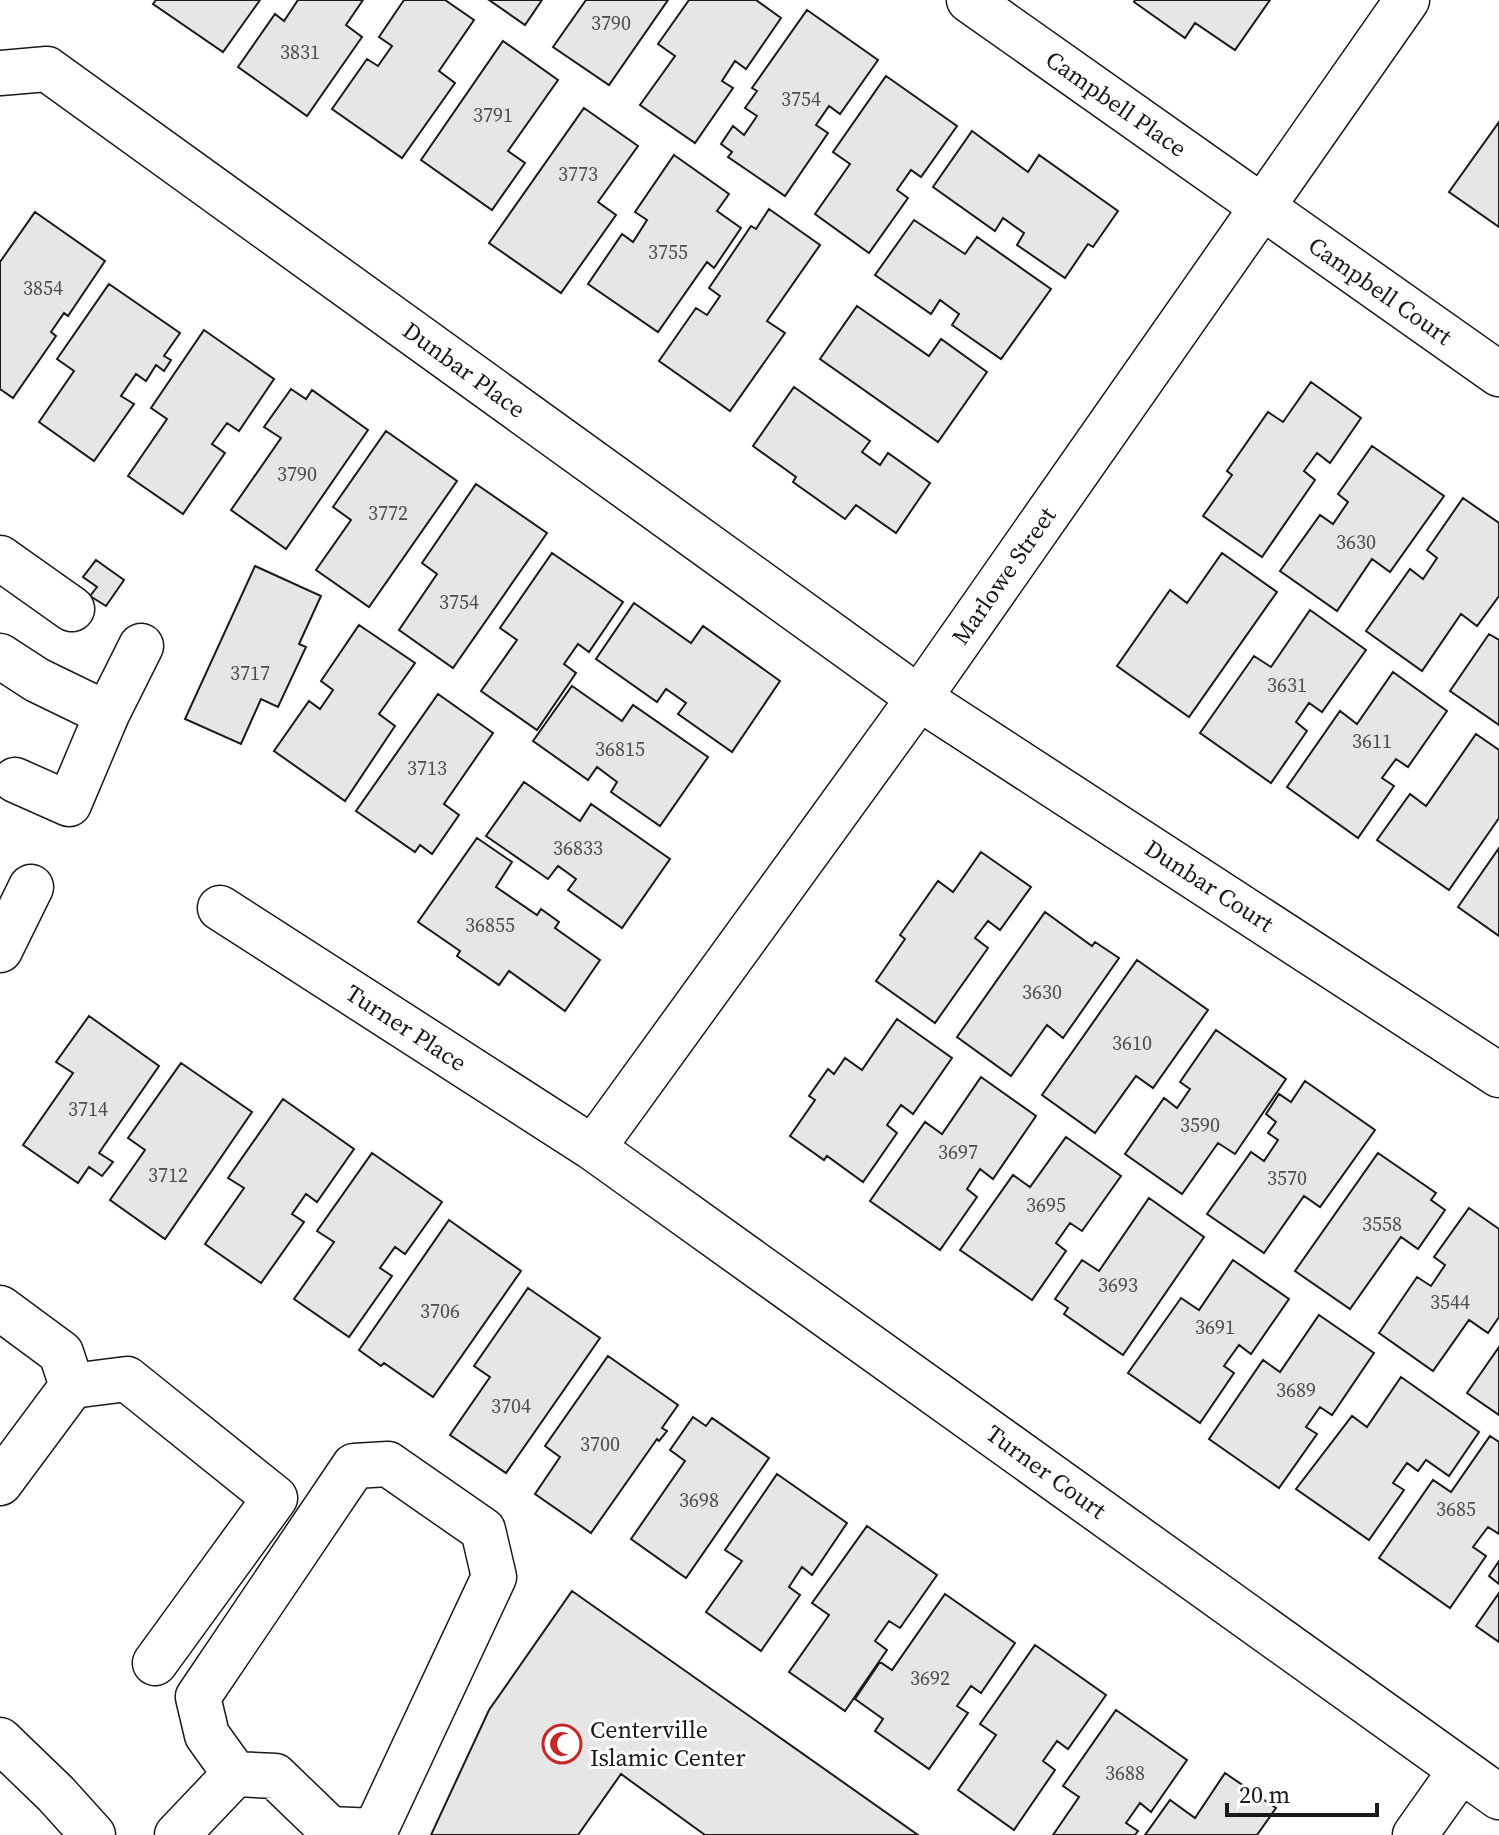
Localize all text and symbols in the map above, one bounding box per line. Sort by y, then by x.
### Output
house number: 3790 [591,9,631,37]
house number: 3831 [280,38,320,66]
street label: Campbell Place [1039,43,1193,164]
house number: 3754 [781,85,821,113]
house number: 3791 [473,101,513,129]
house number: 3773 [558,160,598,188]
street label: Campbell Court [1302,229,1459,353]
house number: 3755 [648,238,688,266]
house number: 3854 [23,274,63,302]
street label: Dunbar Place [396,314,532,425]
house number: 3790 [277,460,317,488]
house number: 3772 [368,499,408,527]
street label: Marlowe Street [944,500,1063,651]
house number: 3630 [1336,528,1376,556]
house number: 3754 [439,588,479,616]
house number: 3717 [230,659,270,687]
house number: 3631 [1267,671,1307,699]
house number: 3611 [1352,727,1392,755]
house number: 36815 [595,735,645,763]
house number: 3713 [407,754,447,782]
street label: Dunbar Court [1138,832,1280,940]
house number: 36833 [553,834,603,862]
house number: 36855 [465,911,515,939]
street label: Turner Place [339,976,473,1079]
house number: 3630 [1022,978,1062,1006]
house number: 3610 [1112,1029,1152,1057]
house number: 3714 [68,1095,108,1123]
house number: 3590 [1180,1111,1220,1139]
house number: 3697 [938,1138,978,1166]
house number: 3712 [148,1161,188,1189]
house number: 3570 [1267,1164,1307,1192]
house number: 3695 [1026,1191,1066,1219]
house number: 3558 [1362,1210,1402,1238]
house number: 3693 [1098,1271,1138,1299]
house number: 3544 [1430,1288,1470,1316]
house number: 3706 [420,1297,460,1325]
house number: 3691 [1195,1313,1235,1341]
house number: 3689 [1276,1376,1316,1404]
house number: 3704 [491,1392,531,1420]
street label: Turner Court [980,1417,1113,1527]
house number: 3700 [580,1430,620,1458]
house number: 3698 [679,1486,719,1514]
house number: 3685 [1436,1495,1476,1523]
house number: 3692 [910,1664,950,1692]
place label: Centerville Islamic Center [590,1713,746,1774]
mosque icon: Centerville Islamic Center [541,1723,583,1765]
house number: 3688 [1105,1759,1145,1787]
scale bar [1227,1767,1377,1817]
text: 20 m [1239,1778,1290,1811]

